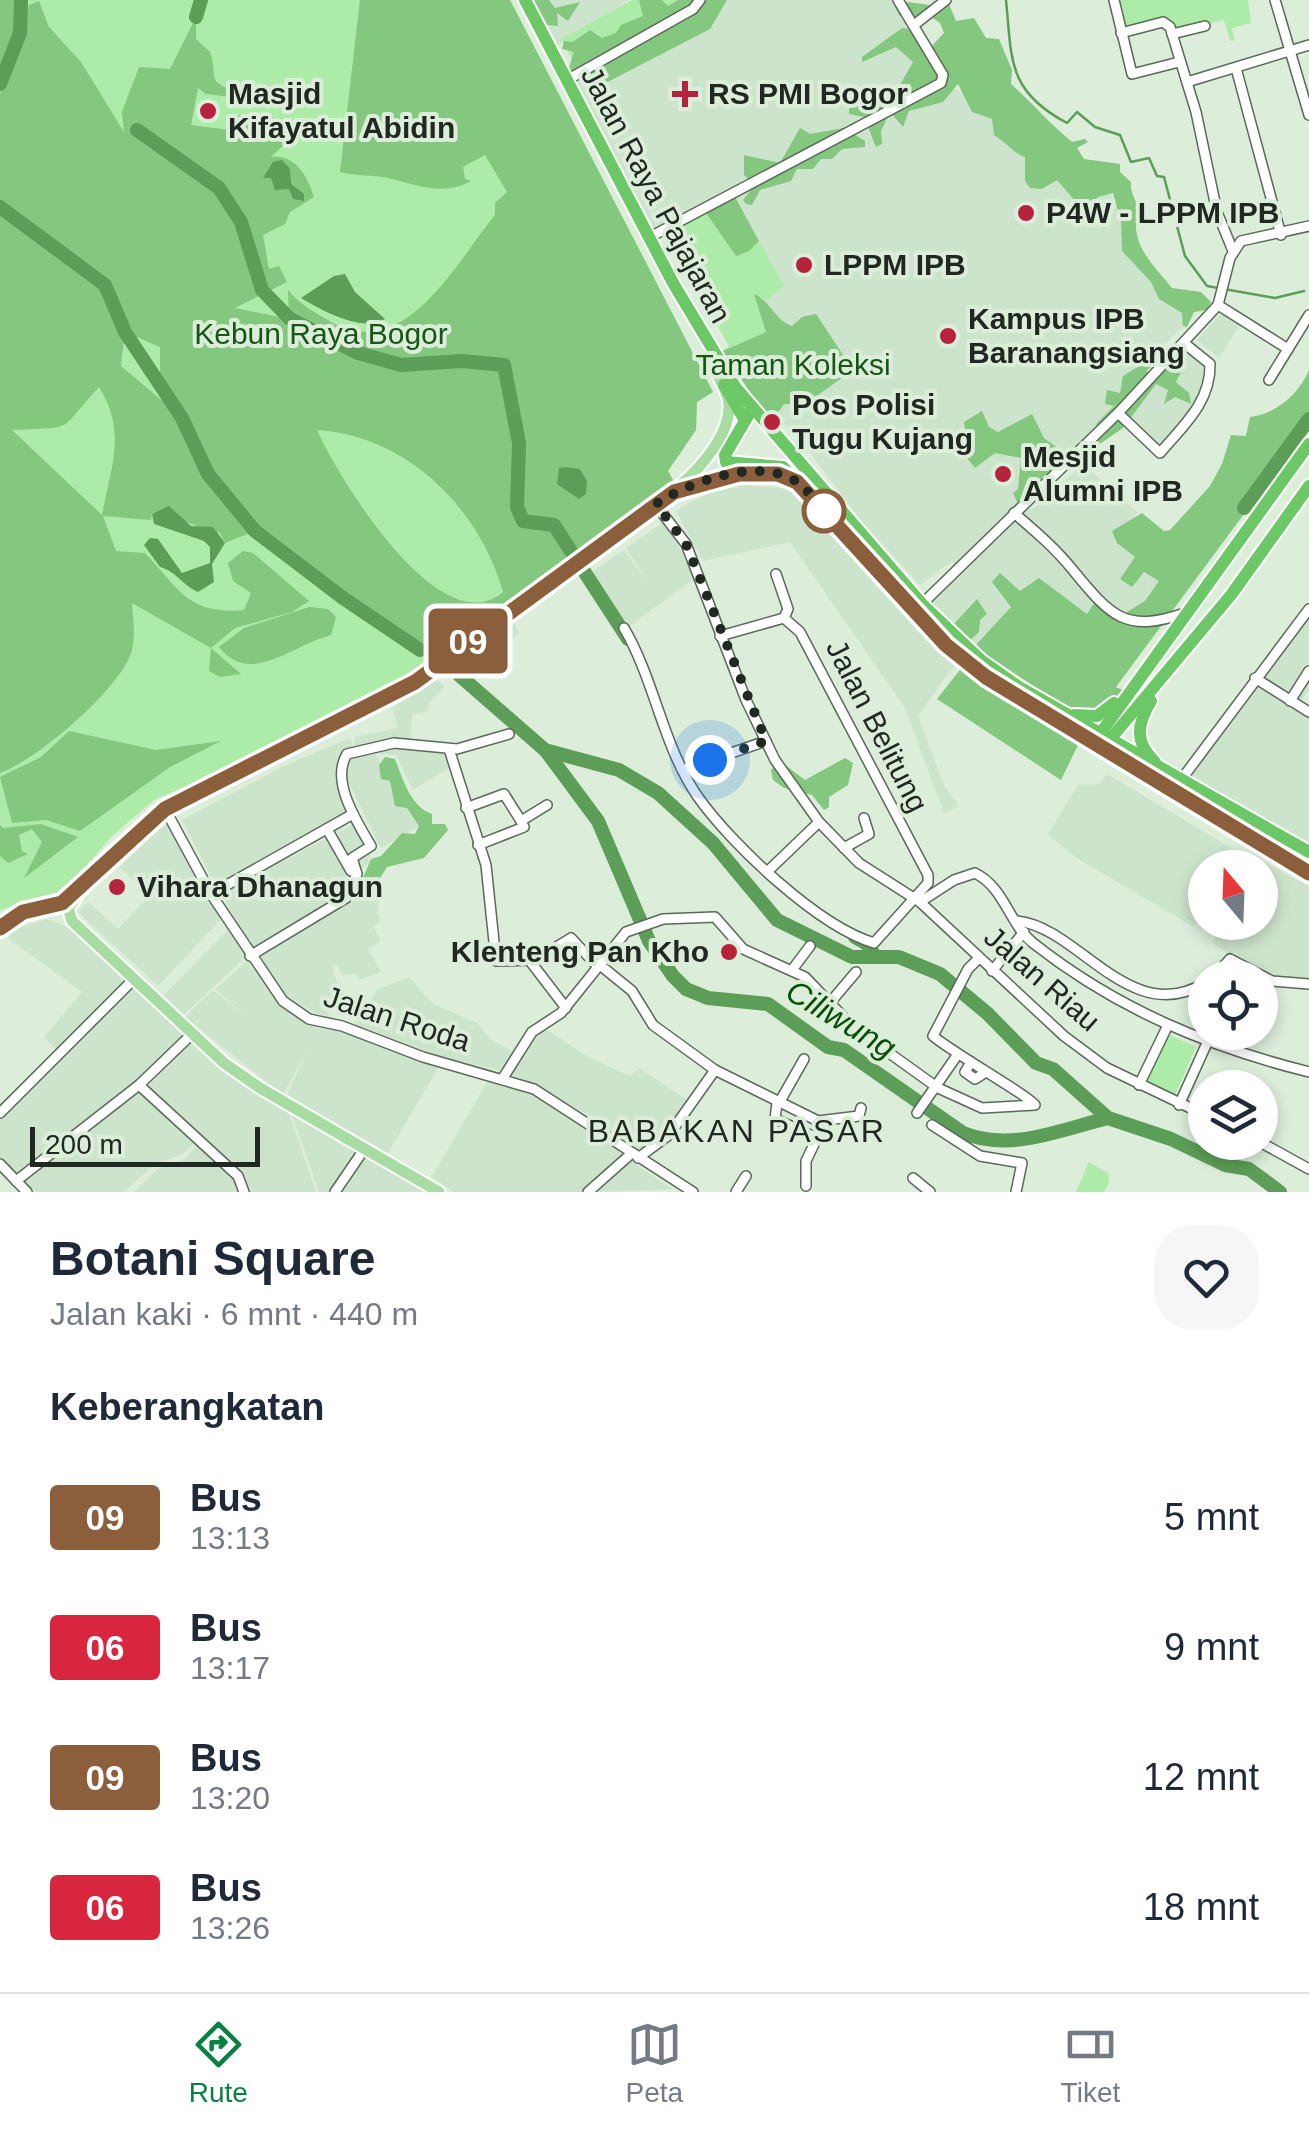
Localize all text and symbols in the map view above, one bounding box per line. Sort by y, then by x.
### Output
street label: Jalan Raya Pajajaran [575,61,738,328]
place label: Masjid Kifayatul Abidin [228,77,455,144]
place label: RS PMI Bogor [708,77,908,110]
marker: RS PMI Bogor [672,81,698,107]
marker: Masjid Kifayatul Abidin [197,100,219,122]
place label: P4W - LPPM IPB [1046,196,1279,229]
marker: P4W - LPPM IPB [1015,202,1037,224]
place label: LPPM IPB [824,248,966,281]
marker: LPPM IPB [793,254,815,276]
place label: Kampus IPB Baranangsiang [968,302,1185,369]
park label: Kebun Raya Bogor [194,317,448,350]
marker: Kampus IPB Baranangsiang [937,325,959,347]
park label: Taman Koleksi [695,348,891,381]
place label: Pos Polisi Tugu Kujang [792,388,973,455]
marker: Pos Polisi Tugu Kujang [761,411,783,433]
place label: Mesjid Alumni IPB [1023,440,1183,507]
marker: Mesjid Alumni IPB [992,463,1014,485]
unlabelled marker [803,490,845,532]
line badge: 09 [423,608,513,674]
text: 09 [449,622,487,661]
street label: Jalan Belitung [820,634,935,817]
your location [685,735,735,785]
north arrow [1188,850,1278,940]
map controls [1188,850,1278,1160]
place label: Vihara Dhanagun [137,870,383,903]
marker: Vihara Dhanagun [106,876,128,898]
street label: Jalan Riau [978,920,1107,1038]
place label: Klenteng Pan Kho [451,935,709,968]
marker: Klenteng Pan Kho [718,941,740,963]
button: locate [1188,960,1278,1050]
water label: Ciliwung [780,972,902,1066]
street label: Jalan Roda [320,979,475,1058]
button: layers [1188,1070,1278,1160]
district label: BABAKAN PASAR [588,1113,886,1149]
scale bar [30,1122,260,1166]
text: 200 m [45,1129,123,1160]
button: heart [1154,1225,1259,1330]
text: Botani Square [50,1232,375,1285]
text: Jalan kaki · 6 mnt · 440 m [50,1296,418,1332]
text: Keberangkatan [50,1386,325,1428]
text: Bus [190,1477,262,1519]
text: 5 mnt [1164,1496,1259,1538]
text: 09 [86,1498,124,1537]
text: 13:13 [190,1520,270,1556]
text: Bus [190,1607,262,1649]
text: 9 mnt [1164,1626,1259,1668]
text: 06 [86,1628,124,1667]
text: 13:17 [190,1650,270,1686]
text: Bus [190,1737,262,1779]
text: 12 mnt [1143,1756,1259,1798]
text: 09 [86,1758,124,1797]
text: 13:20 [190,1780,270,1816]
text: Bus [190,1867,262,1909]
text: 18 mnt [1143,1886,1259,1928]
text: 06 [86,1888,124,1927]
text: 13:26 [190,1910,270,1946]
tab: Rute [189,2017,248,2109]
tab: Peta [625,2017,683,2109]
tab: Tiket [1061,2017,1120,2109]

